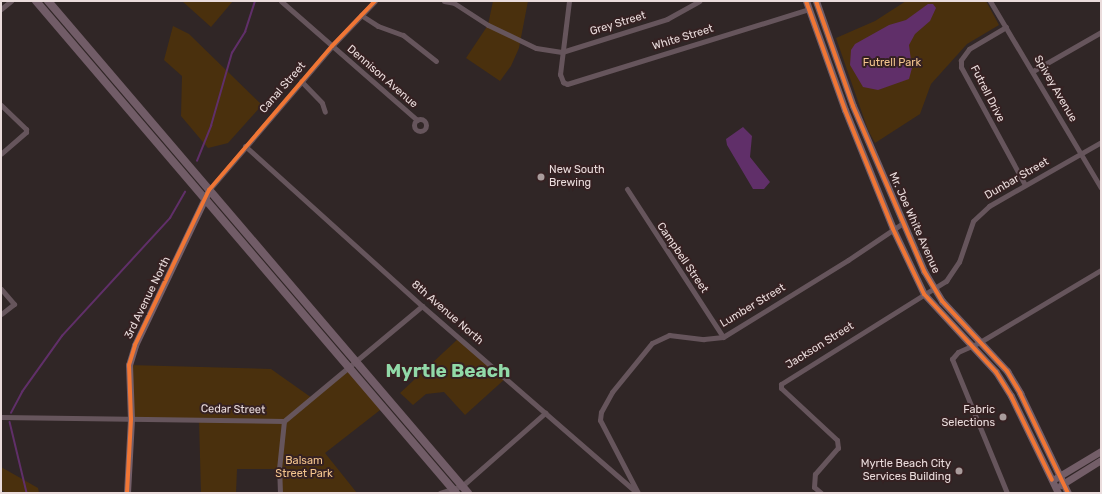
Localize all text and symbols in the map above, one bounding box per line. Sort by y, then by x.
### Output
street label: Grey Street [588,9,648,39]
street label: White Street [651,22,715,54]
street label: Dennison Avenue [344,43,420,111]
street label: Spivey Avenue [1030,53,1080,125]
park label: Futrell Park [863,56,921,70]
street label: Canal Street [257,60,309,116]
street label: Futrell Drive [967,63,1007,125]
street label: Dunbar Street [982,155,1052,203]
place label: New South Brewing [549,164,605,190]
street label: Mr. Joe White Avenue [886,170,942,276]
marker: New South Brewing [536,172,546,182]
street label: Campbell Street [654,220,710,296]
street label: 3rd Avenue North [122,255,174,341]
street label: 8th Avenue North [408,278,486,348]
street label: Lumber Street [718,281,788,331]
street label: Jackson Street [784,320,856,372]
district label: Myrtle Beach [386,360,510,382]
street label: Cedar Street [201,403,265,417]
place label: Fabric Selections [942,404,995,430]
marker: Fabric Selections [998,412,1008,422]
park label: Balsam Street Park [275,455,333,481]
place label: Myrtle Beach City Services Building [861,458,951,484]
marker: Myrtle Beach City Services Building [954,466,964,476]

